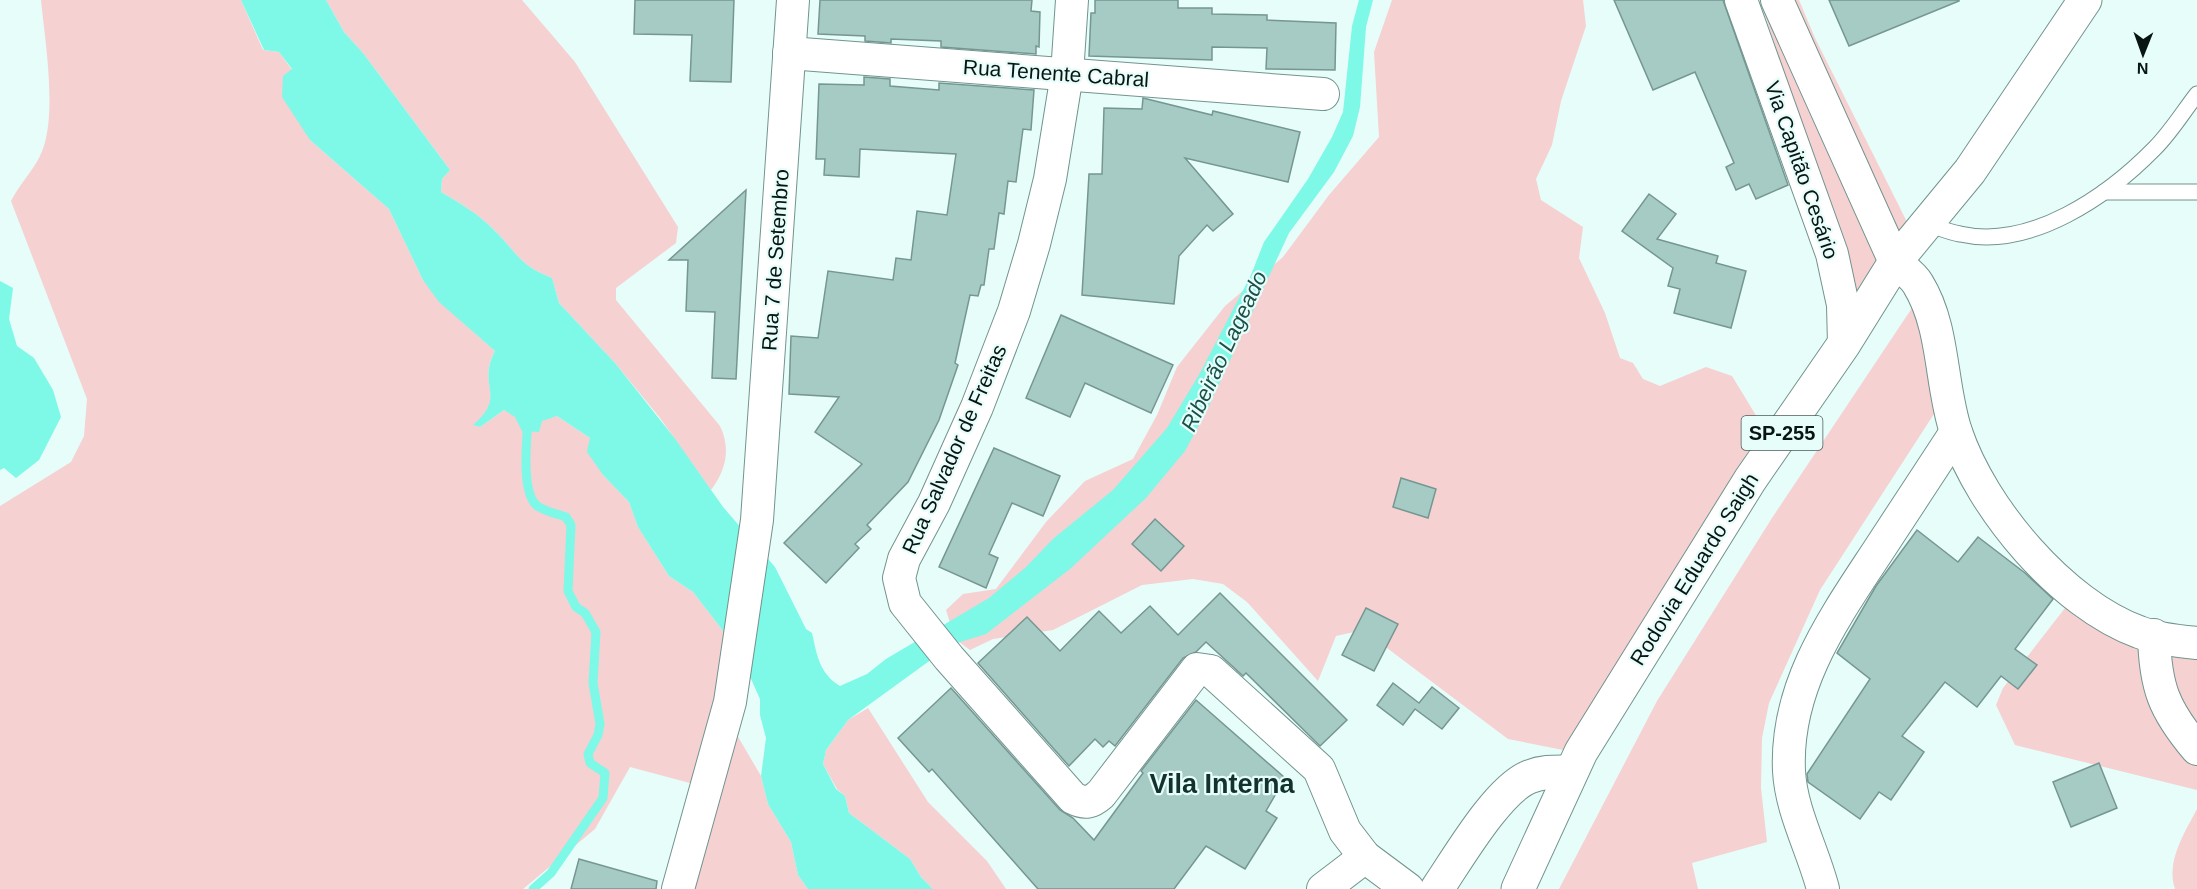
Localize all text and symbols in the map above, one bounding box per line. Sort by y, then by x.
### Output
north arrow [2113,24,2173,84]
street label: Rua Tenente Cabral [962,55,1150,91]
text: N [2137,60,2149,77]
street label: Via Capitão Cesário [1761,78,1843,262]
street label: Rua 7 de Setembro [757,168,793,352]
water label: Ribeirão Lageado [1176,267,1272,435]
street label: Rua Salvador de Freitas [897,341,1011,557]
road number: SP-255 [1742,416,1822,450]
street label: Rodovia Eduardo Saigh [1625,469,1763,669]
district label: Vila Interna [1149,769,1296,799]

